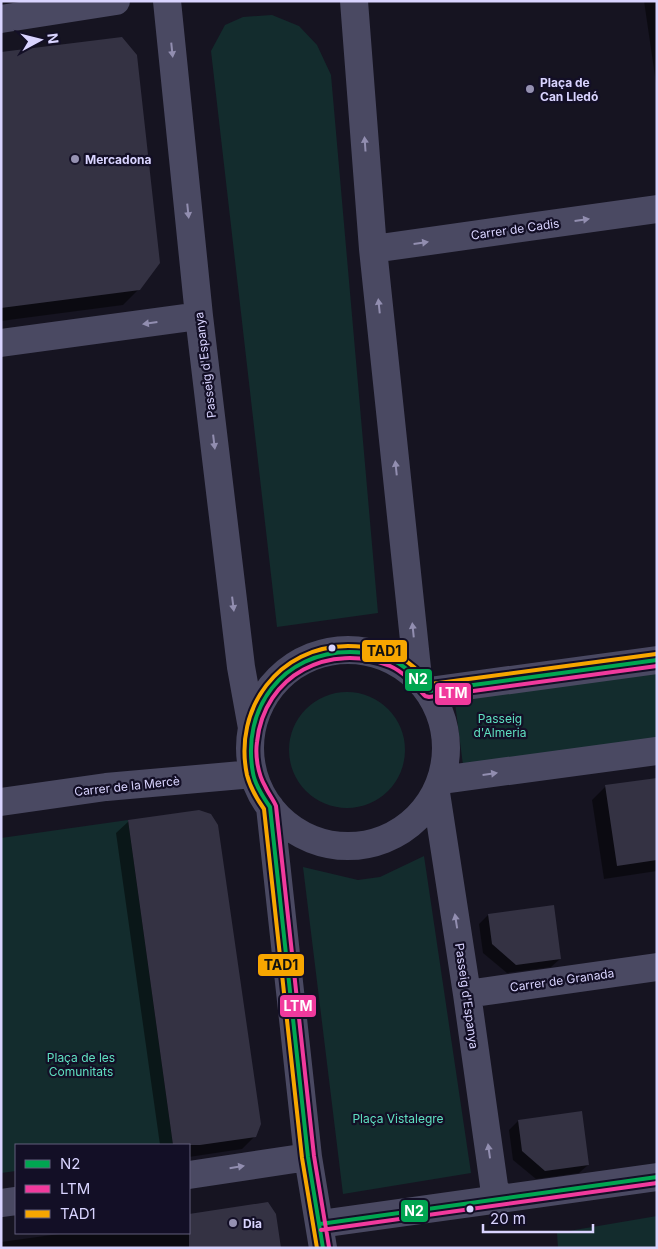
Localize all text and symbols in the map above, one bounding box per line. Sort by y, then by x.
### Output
north arrow [15,15,65,65]
text: N [44,32,62,45]
one-way arrow [168,42,176,58]
place label: Plaça de Can Lledó [540,75,598,104]
marker: Plaça de Can Lledó [524,83,536,95]
one-way arrow [361,136,369,152]
place label: Mercadona [85,152,151,167]
marker: Mercadona [69,153,81,165]
one-way arrow [184,204,192,220]
street label: Carrer de Cadis [470,215,560,243]
one-way arrow [575,216,591,224]
one-way arrow [414,238,430,246]
one-way arrow [375,298,383,314]
street label: Passeig d'Espanya [191,311,219,419]
one-way arrow [142,319,158,327]
one-way arrow [210,435,218,451]
one-way arrow [392,460,400,476]
one-way arrow [229,596,237,612]
one-way arrow [409,621,417,637]
line badge: TAD1 [361,639,408,663]
text: TAD1 [367,642,401,659]
unlabelled marker [327,643,337,653]
line badge: N2 [404,668,433,692]
text: N2 [408,670,428,687]
line badge: LTM [434,682,472,706]
text: LTM [438,684,468,701]
park label: Passeig d'Almeria [473,711,527,740]
one-way arrow [482,770,498,778]
street label: Carrer de la Mercè [73,773,181,799]
one-way arrow [452,913,460,929]
street label: Passeig d'Espanya [452,942,482,1050]
line badge: TAD1 [257,953,305,977]
text: TAD1 [264,956,298,973]
street label: Carrer de Granada [509,965,615,995]
line badge: LTM [279,994,317,1018]
text: LTM [283,997,313,1014]
park label: Plaça de les Comunitats [47,1050,115,1079]
park label: Plaça Vistalegre [352,1111,444,1126]
one-way arrow [485,1143,493,1159]
legend [15,1144,190,1234]
text: N2 [60,1154,80,1173]
one-way arrow [229,1163,245,1171]
text: LTM [60,1179,90,1198]
line badge: N2 [400,1199,429,1223]
text: N2 [404,1202,424,1219]
scale bar [483,1202,593,1234]
text: TAD1 [60,1204,96,1223]
unlabelled marker [465,1204,475,1214]
text: 20 m [490,1209,526,1228]
place label: Dia [243,1216,262,1231]
marker: Dia [227,1217,239,1229]

